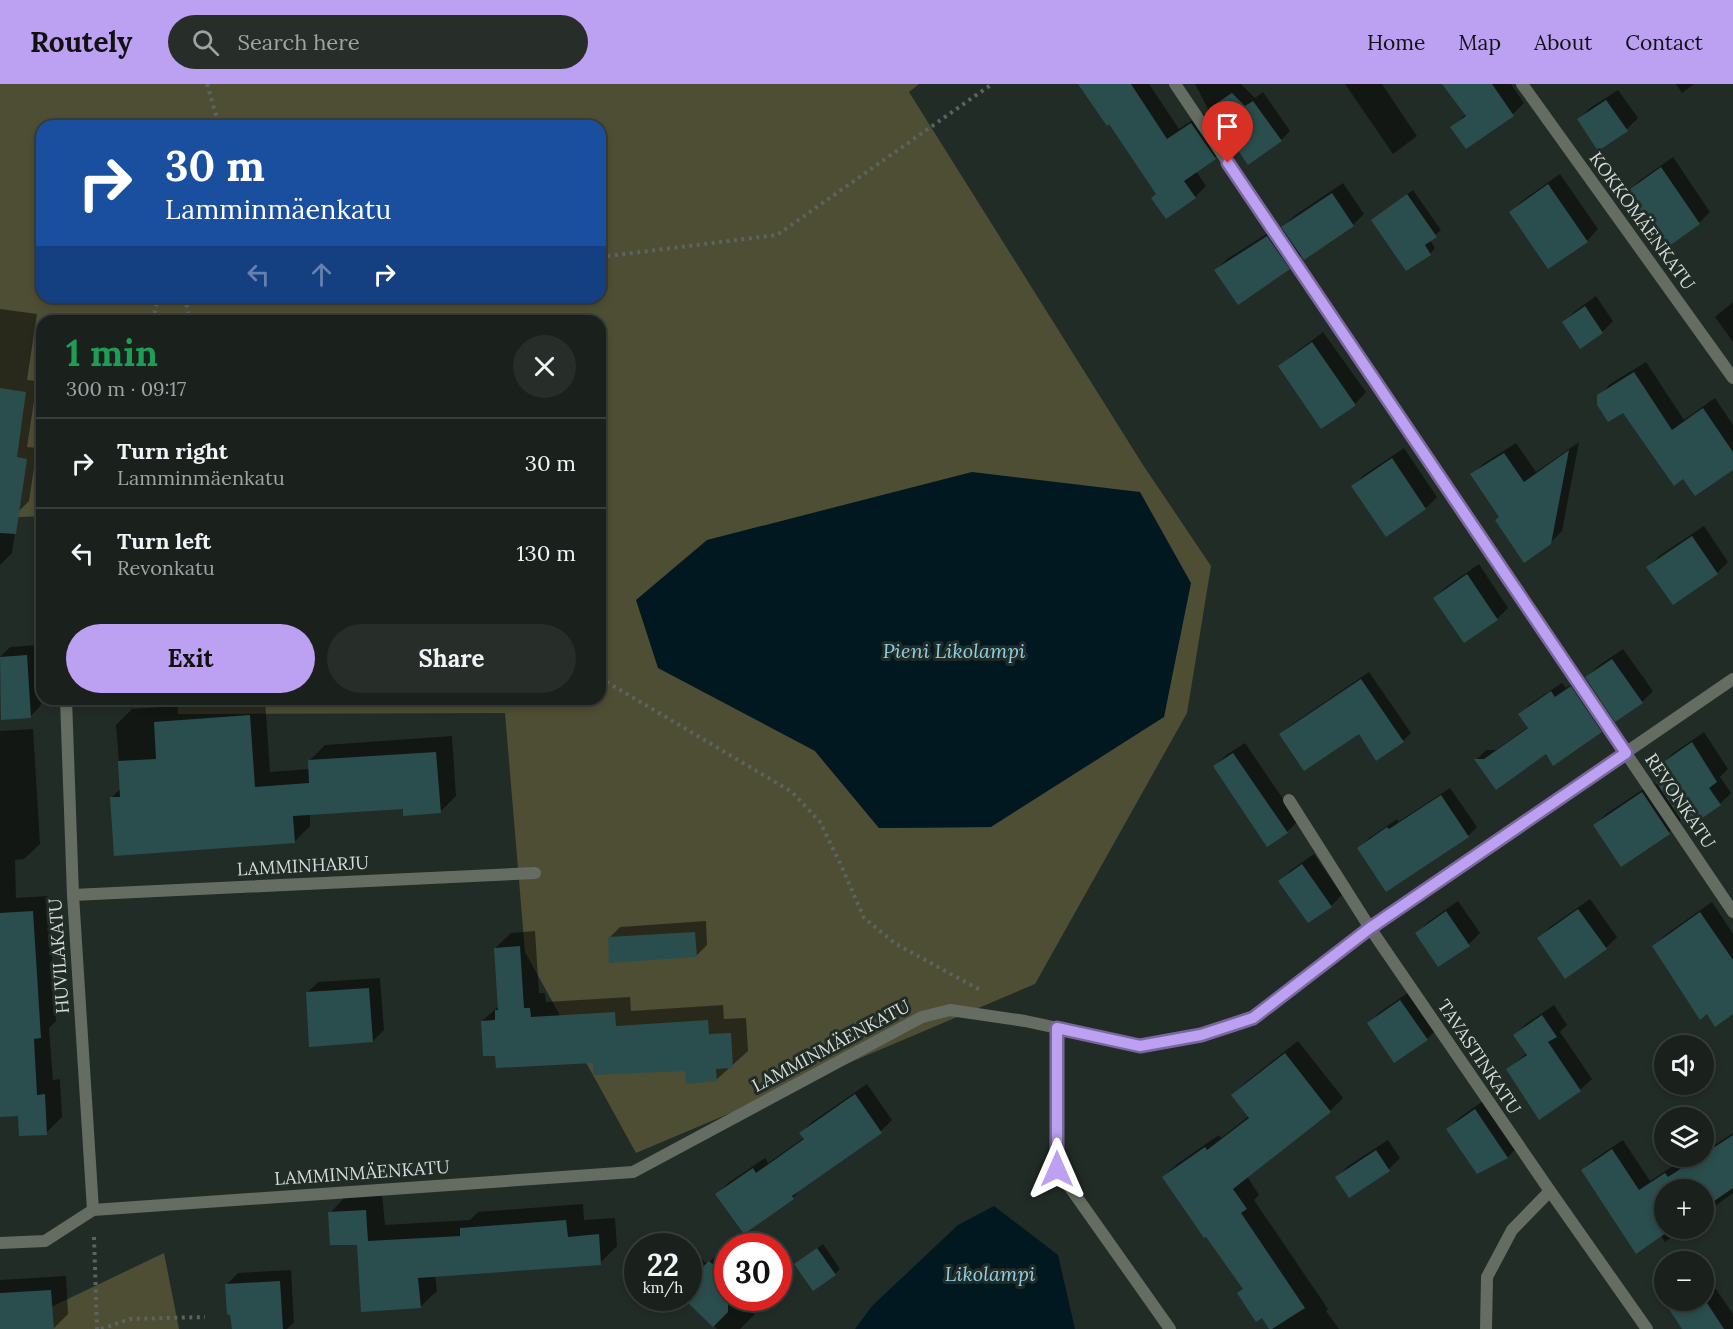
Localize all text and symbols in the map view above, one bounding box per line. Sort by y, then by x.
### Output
search box [168,15,588,69]
text: Routely [30,24,132,60]
icon: search [189,26,222,59]
text: Search here [237,28,360,56]
text: Home [1367,29,1425,56]
text: Map [1458,29,1501,56]
text: About [1534,29,1592,56]
text: Contact [1625,29,1703,56]
pin [1202,101,1253,163]
icon: arrive [1211,110,1244,143]
text: 30 m [165,139,265,193]
icon: right [66,144,144,222]
street label: KOKKOMÄENKATU [1585,147,1700,294]
text: Lamminmäenkatu [165,192,391,226]
icon: left [242,258,275,291]
icon: ahead [305,258,338,291]
icon: right [368,258,401,291]
text: 1 min [66,330,158,376]
button: close [513,335,576,398]
text: 300 m · 09:17 [66,376,186,401]
text: Turn right [117,437,228,465]
icon: right [66,447,99,480]
text: 30 m [525,449,576,477]
text: Lamminmäenkatu [117,465,285,490]
text: Turn left [117,527,211,555]
icon: left [66,537,99,570]
text: 130 m [517,539,576,567]
text: Revonkatu [117,555,215,580]
button: Exit [66,624,315,693]
button: Share [327,624,576,693]
water label: Pieni Likolampi [883,638,1026,663]
street label: REVONKATU [1640,749,1721,853]
street label: LAMMINHARJU [236,851,370,880]
street label: HUVILAKATU [43,898,74,1014]
street label: LAMMINMÄENKATU [748,994,914,1097]
street label: TAVASTINKATU [1433,995,1526,1119]
map controls [1654,1035,1714,1311]
button: sound [1654,1035,1714,1095]
button: layers [1654,1107,1714,1167]
position arrow [1025,1137,1089,1201]
street label: LAMMINMÄENKATU [274,1155,450,1190]
button: + [1654,1179,1714,1239]
speed limit sign: 30 [714,1233,792,1311]
text: 22 [647,1246,679,1284]
button: − [1654,1251,1714,1311]
water label: Likolampi [945,1261,1036,1286]
text: km/h [643,1278,683,1297]

